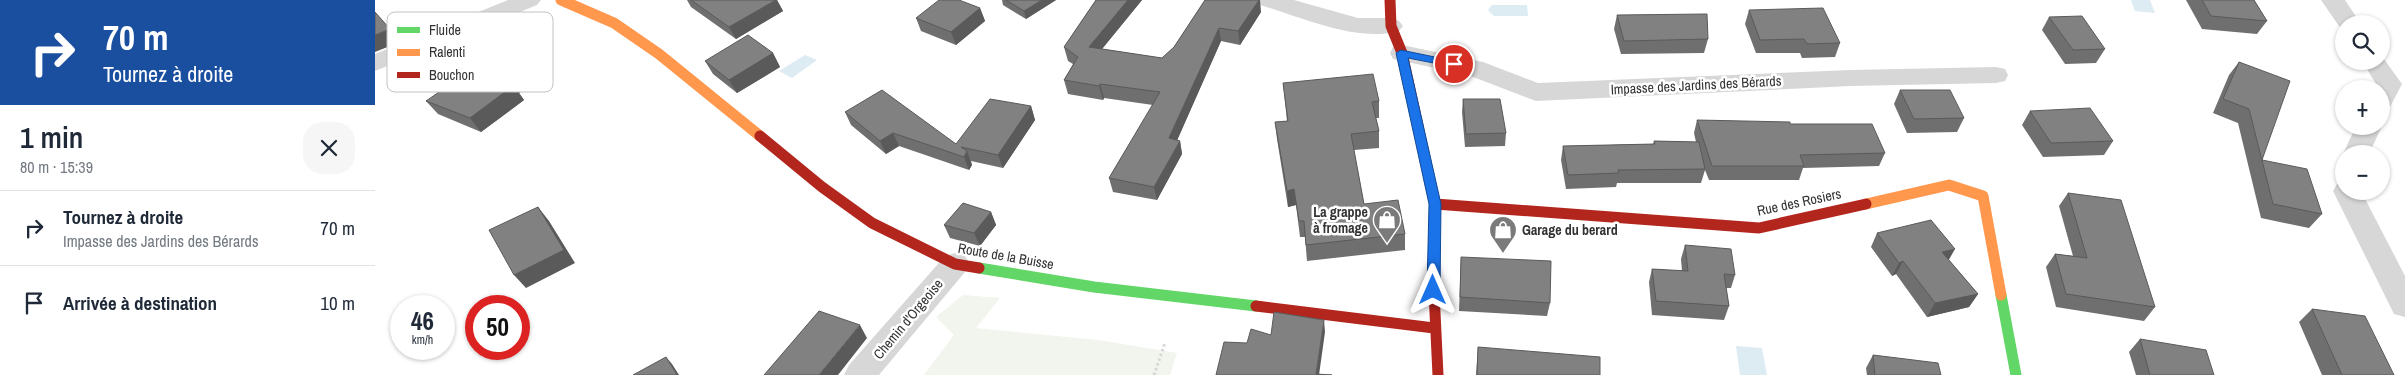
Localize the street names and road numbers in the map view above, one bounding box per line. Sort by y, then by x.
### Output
street label: Impasse des Jardins des Bérards [1610,72,1782,98]
street label: Rue des Rosiers [1755,184,1843,220]
street label: Route de la Buisse [957,239,1055,273]
street label: Chemin d'Orgeoise [869,275,947,363]

